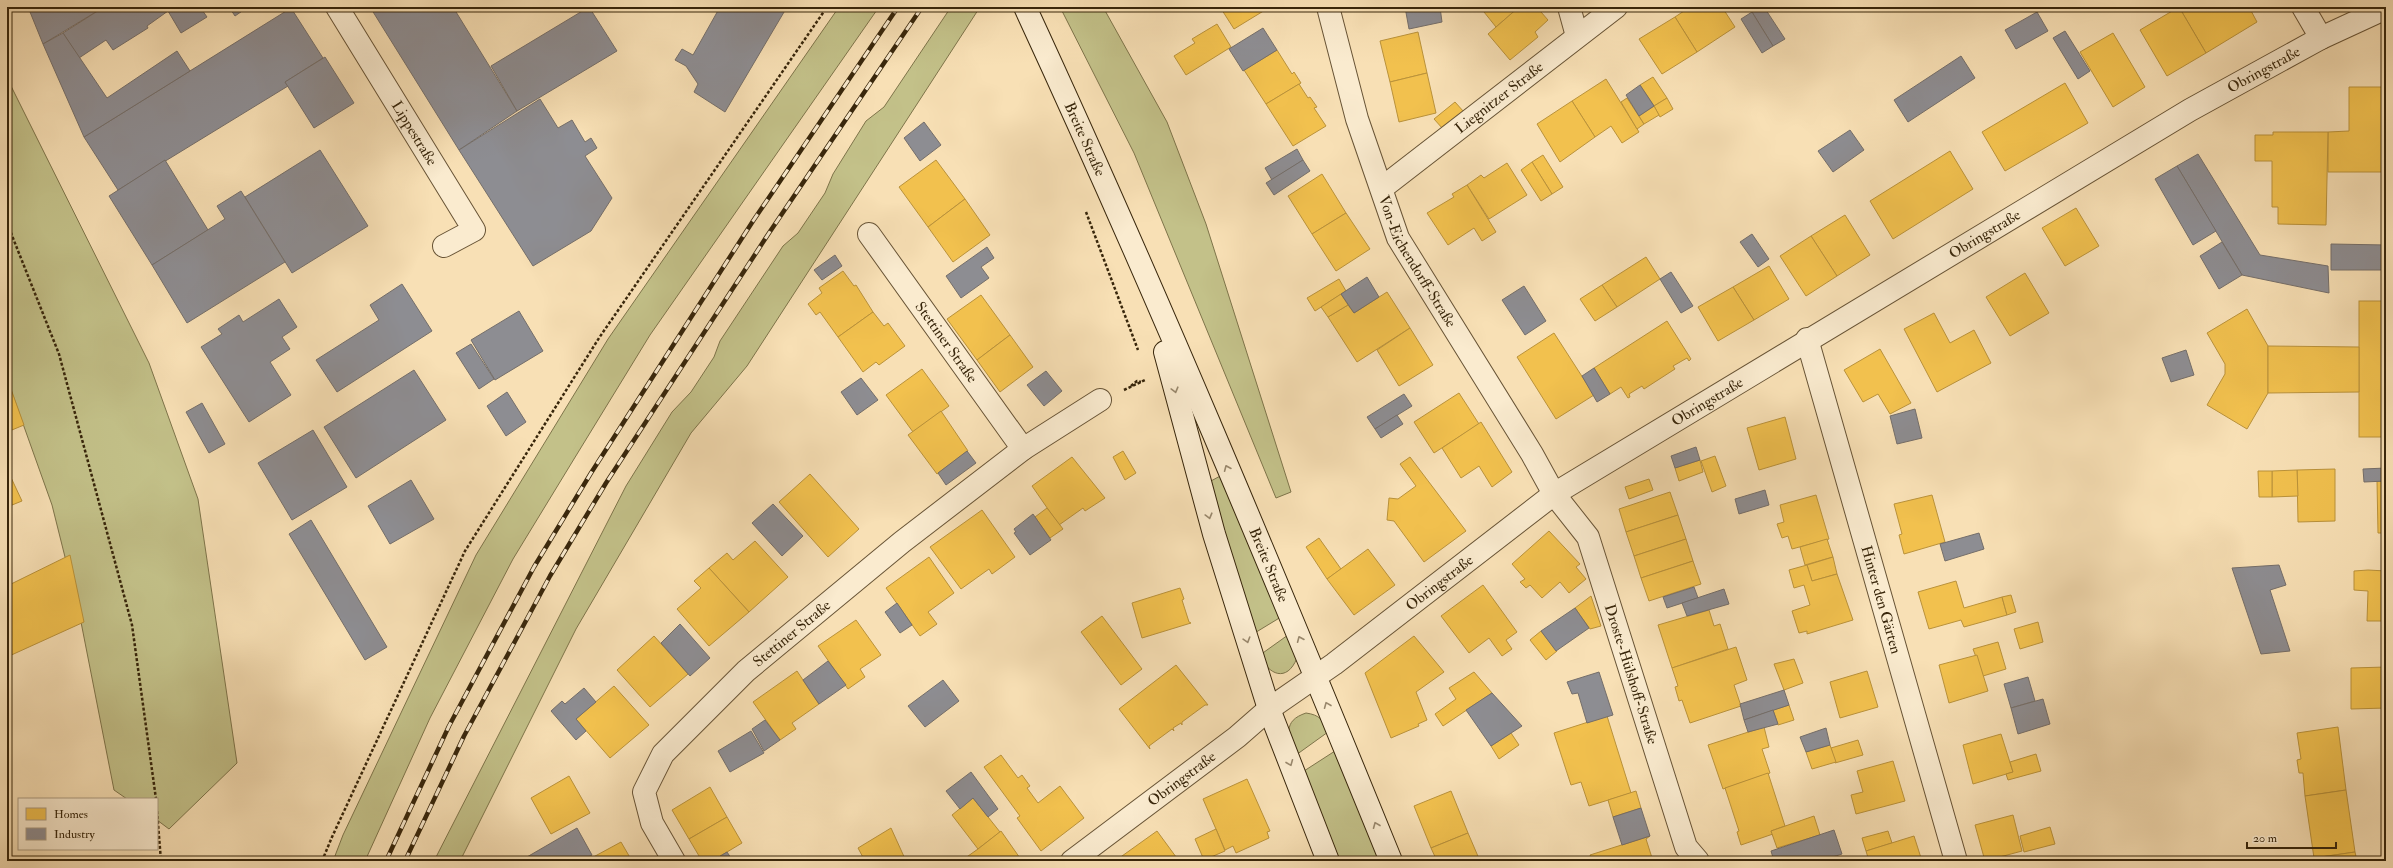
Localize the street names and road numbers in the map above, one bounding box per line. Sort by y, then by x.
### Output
street label: Obringstraße [2224,42,2304,98]
street label: Liegnitzer Straße [1451,58,1547,138]
street label: Lippestraße [387,98,441,169]
street label: Breite Straße [1060,99,1109,179]
street label: Von-Eichendorff-Straße [1374,193,1460,331]
street label: Obringstraße [1946,206,2024,263]
street label: Stettiner Straße [911,298,982,387]
street label: Obringstraße [1668,373,1747,431]
street label: Breite Straße [1244,525,1293,605]
street label: Hinter den Gärten [1856,543,1905,656]
street label: Obringstraße [1402,551,1477,615]
street label: Stettiner Straße [749,596,835,671]
street label: Droste-Hülshoff-Straße [1600,602,1662,747]
street label: Obringstraße [1144,747,1220,811]

